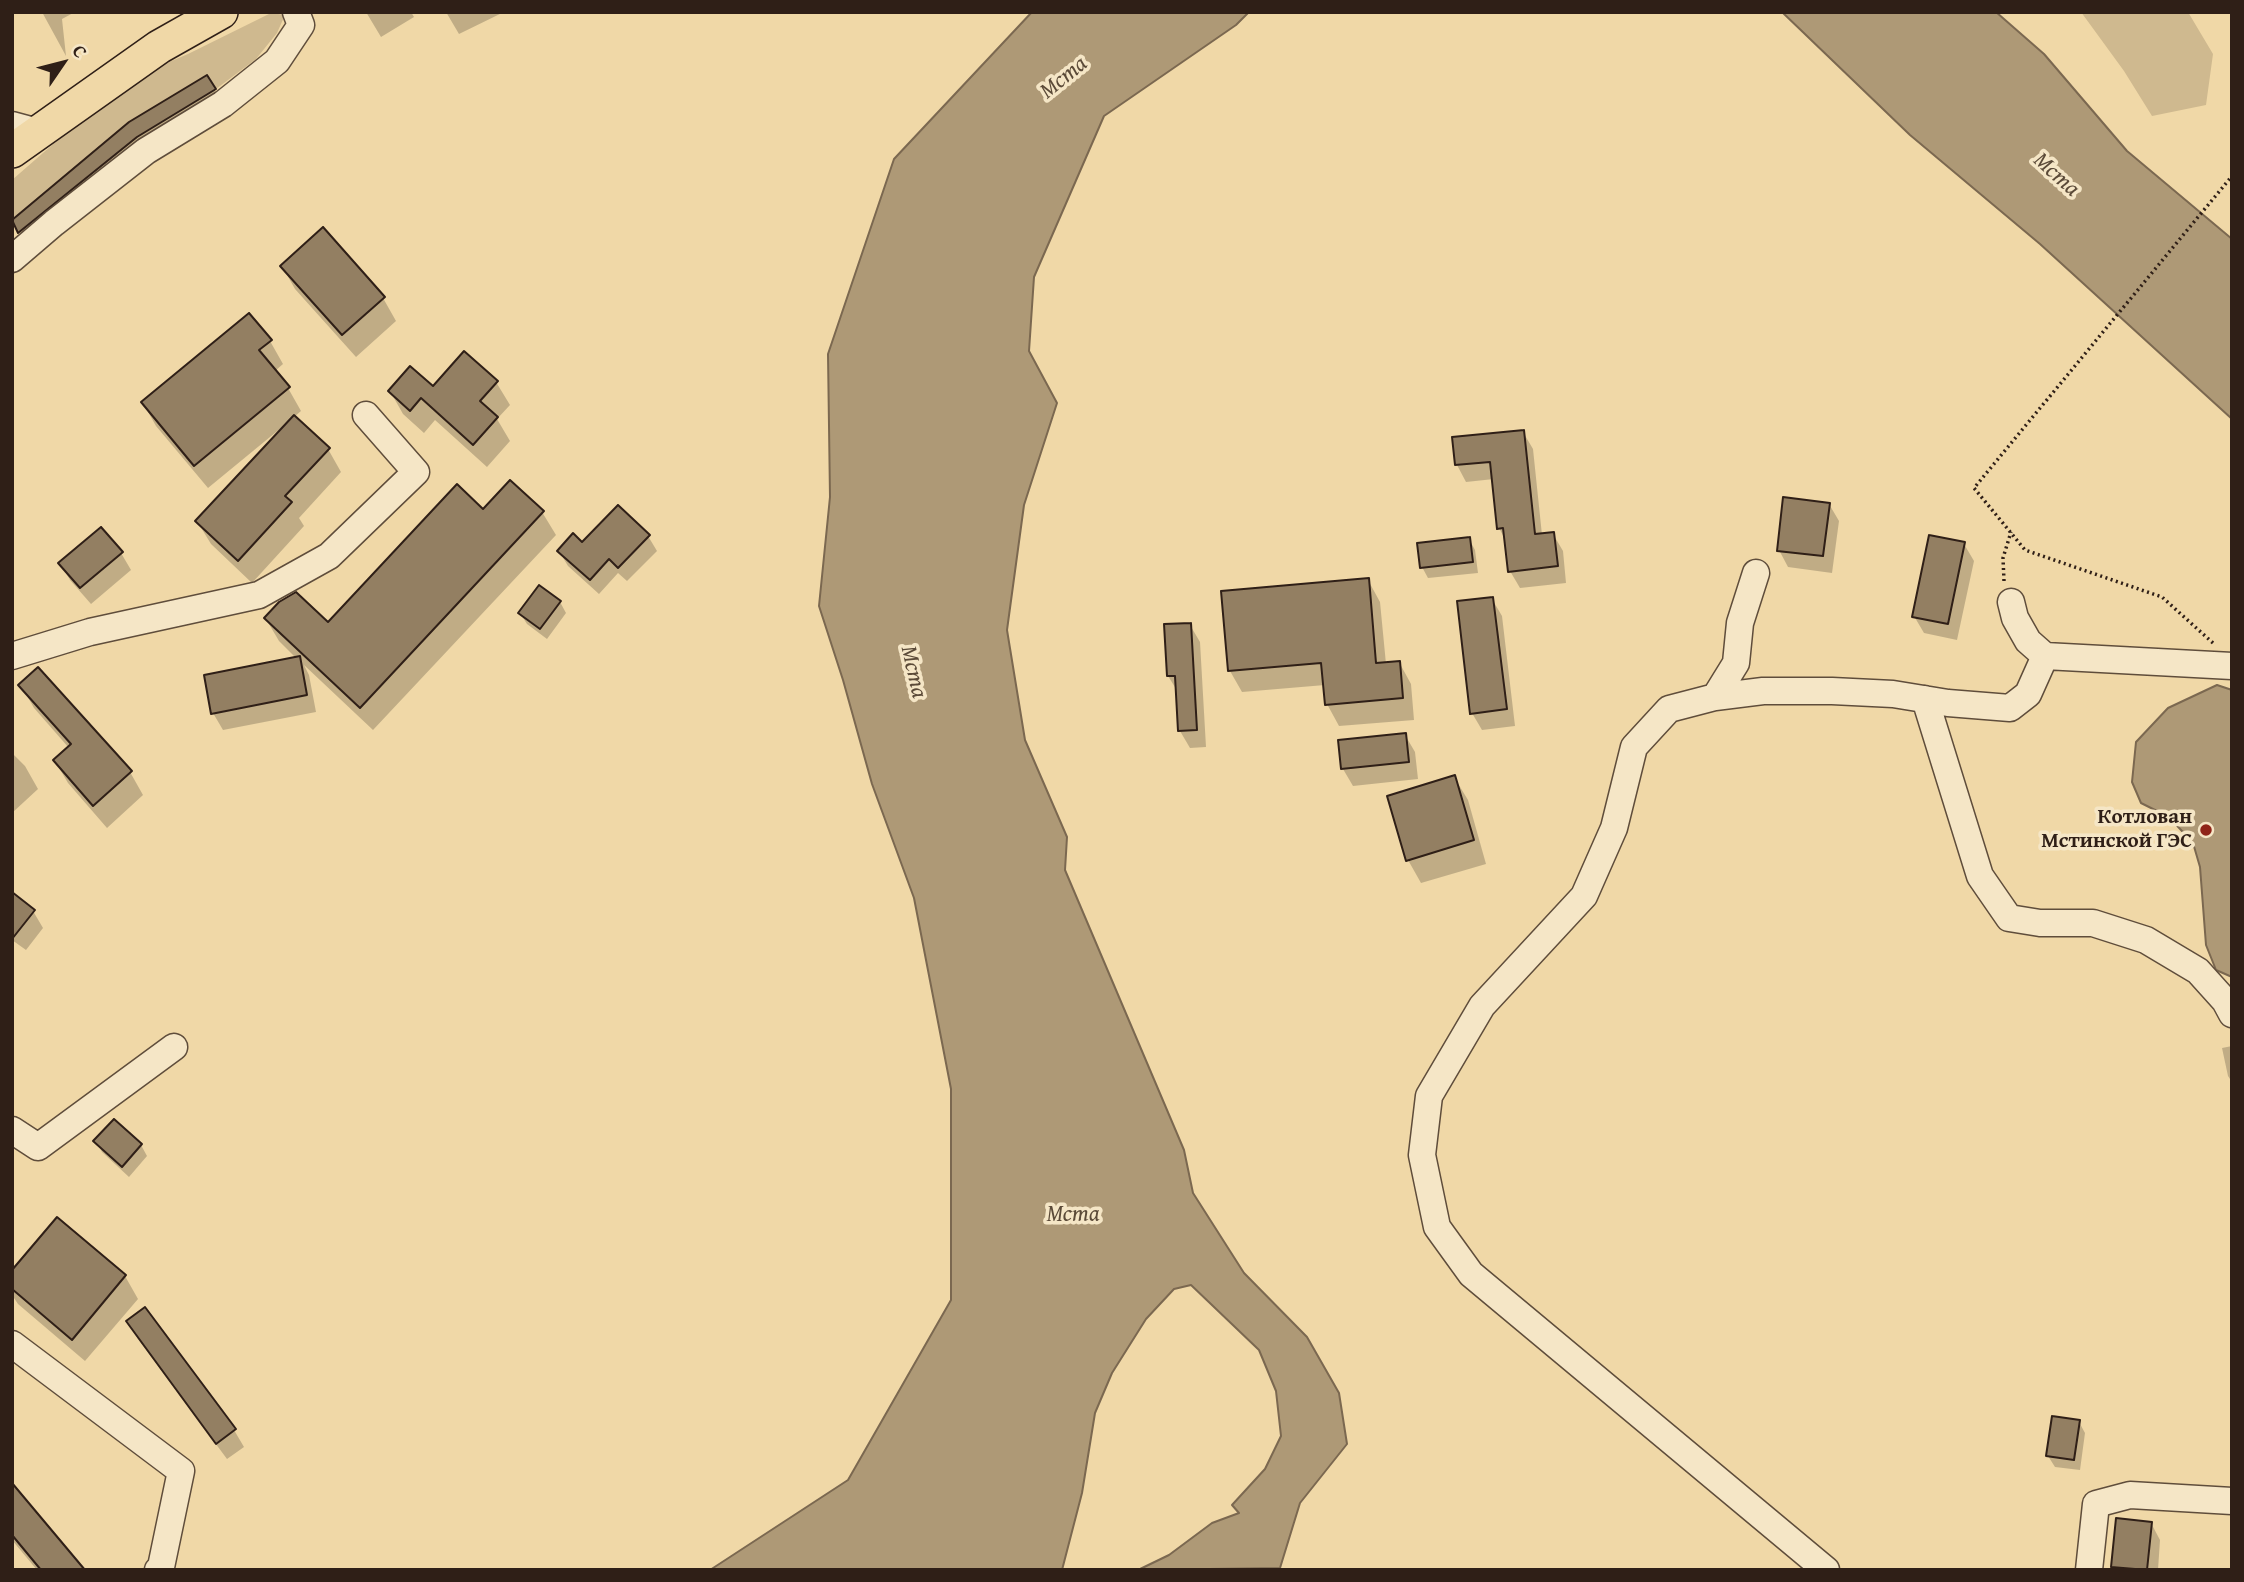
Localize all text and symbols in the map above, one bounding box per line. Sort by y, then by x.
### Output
north arrow [28,28,98,98]
text: С [66,39,95,63]
water label: Мста [1035,51,1093,105]
water label: Мста [2027,147,2085,203]
water label: Мста [894,643,932,701]
place label: Котлован Мстинской ГЭС [2041,805,2192,855]
marker: Котлован Мстинской ГЭС [2198,822,2214,838]
water label: Мста [1046,1201,1100,1229]

